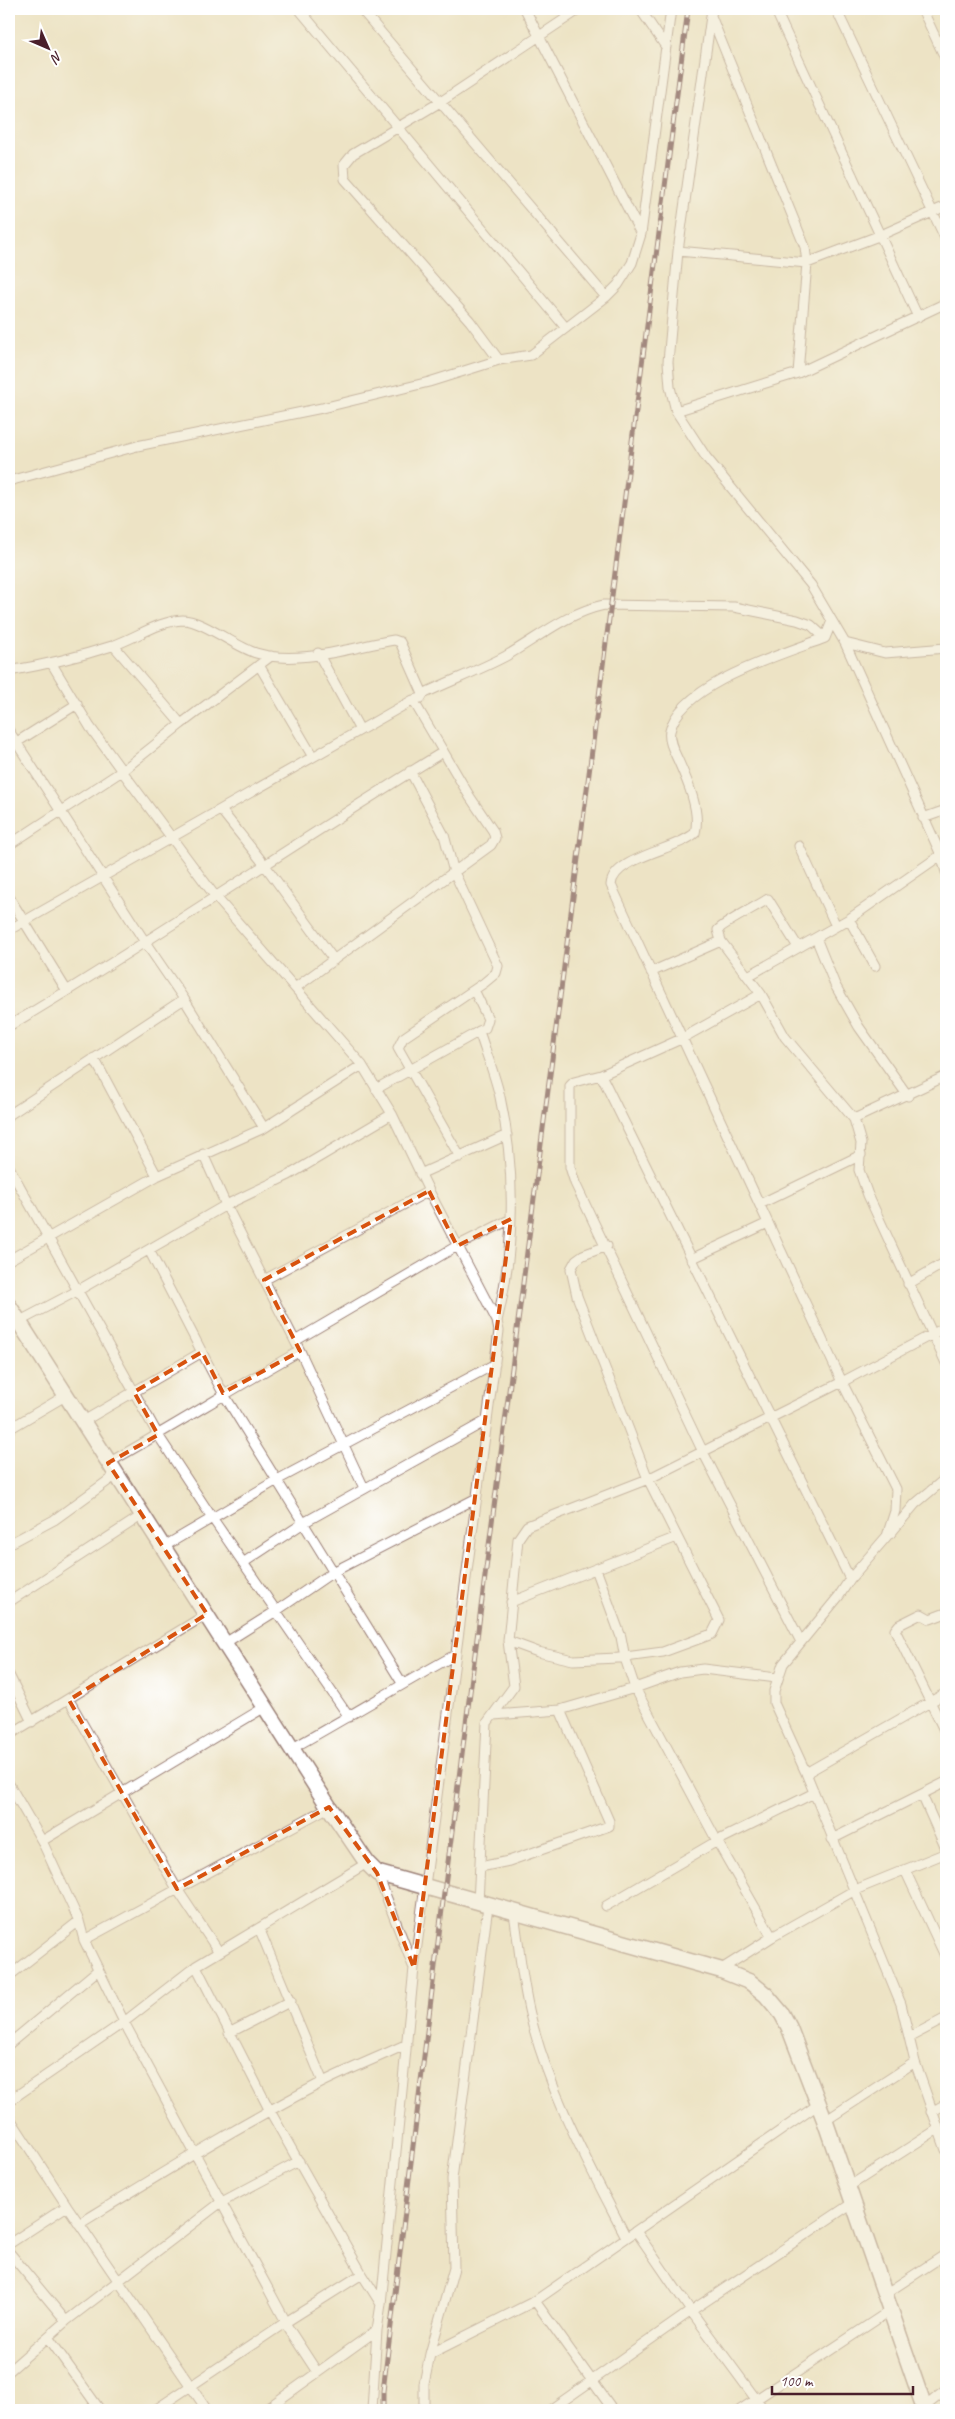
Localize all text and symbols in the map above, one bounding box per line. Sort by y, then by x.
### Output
north arrow [22,22,72,72]
text: N [46,48,66,68]
scale bar [772,2364,914,2396]
text: 100 m [780,2372,814,2391]

